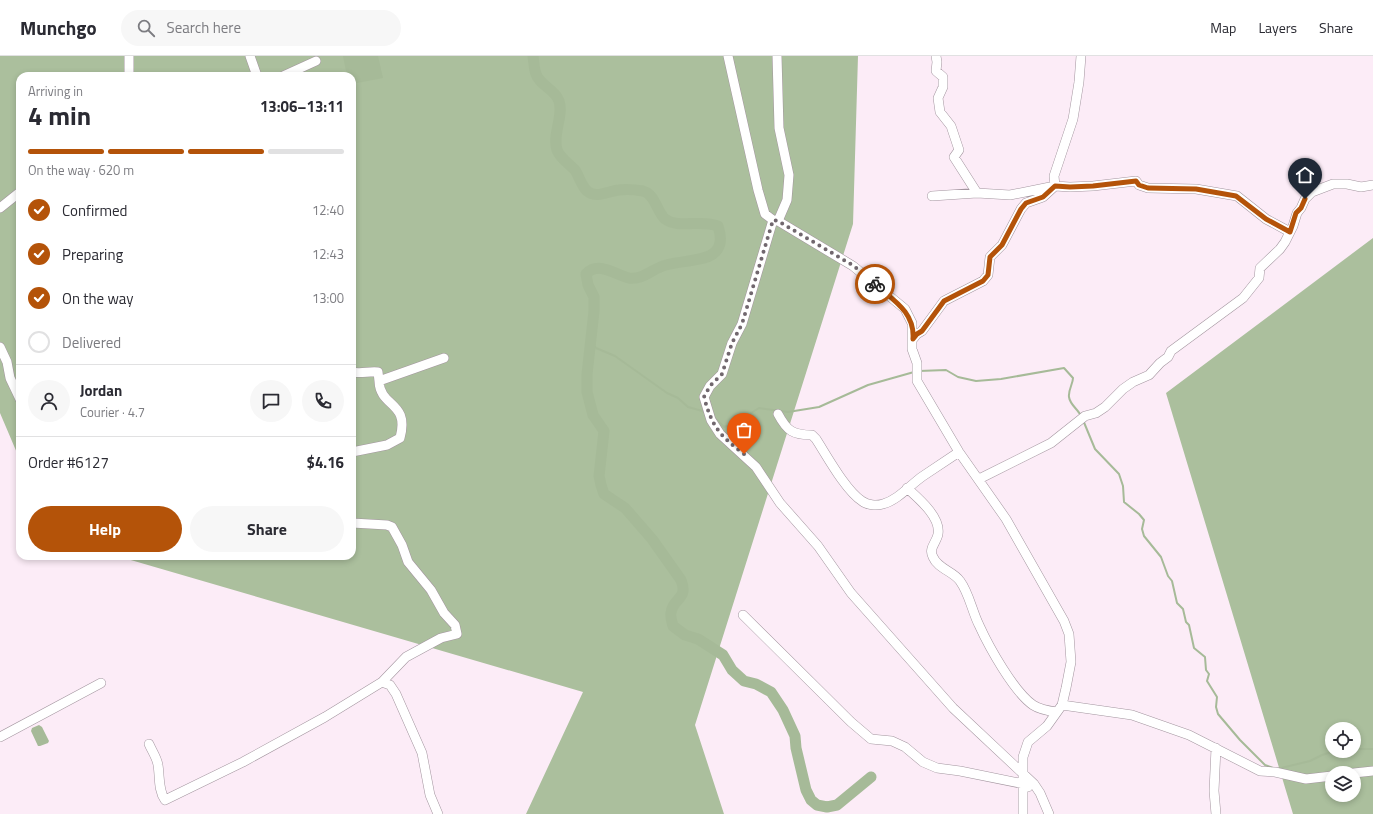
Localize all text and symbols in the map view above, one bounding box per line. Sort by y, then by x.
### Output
search box [121,10,401,46]
text: Munchgo [20,13,97,42]
text: Search here [167,16,241,39]
icon: search [135,17,157,39]
text: Map [1210,17,1236,38]
text: Layers [1258,17,1297,38]
text: Share [1319,17,1353,38]
text: Arriving in [28,81,83,101]
text: 13:06–13:11 [260,95,344,118]
text: 4 min [28,96,91,135]
pin [1288,158,1322,199]
text: On the way · 620 m [28,160,134,180]
icon: home [1294,164,1316,186]
icon: check [28,199,50,221]
text: Confirmed [62,199,127,222]
text: 12:40 [312,200,344,220]
icon: check [28,243,50,265]
text: Preparing [62,243,123,266]
text: 12:43 [312,244,344,264]
courier [855,264,895,304]
icon: bike [864,273,886,295]
icon: check [28,287,50,309]
text: On the way [62,287,134,310]
text: 13:00 [312,288,344,308]
text: Delivered [62,331,121,354]
text: Jordan [80,379,122,402]
button: person [28,380,70,422]
button: chat [250,380,292,422]
button: phone [302,380,344,422]
text: Courier · 4.7 [80,402,145,422]
pin [727,413,761,454]
icon: bag [733,419,755,441]
text: Order #6127 [28,451,109,474]
text: $4.16 [307,451,344,474]
button: Help [28,506,182,552]
button: Share [190,506,344,552]
map controls [1325,722,1361,802]
button: locate [1325,722,1361,758]
button: layers [1325,766,1361,802]

